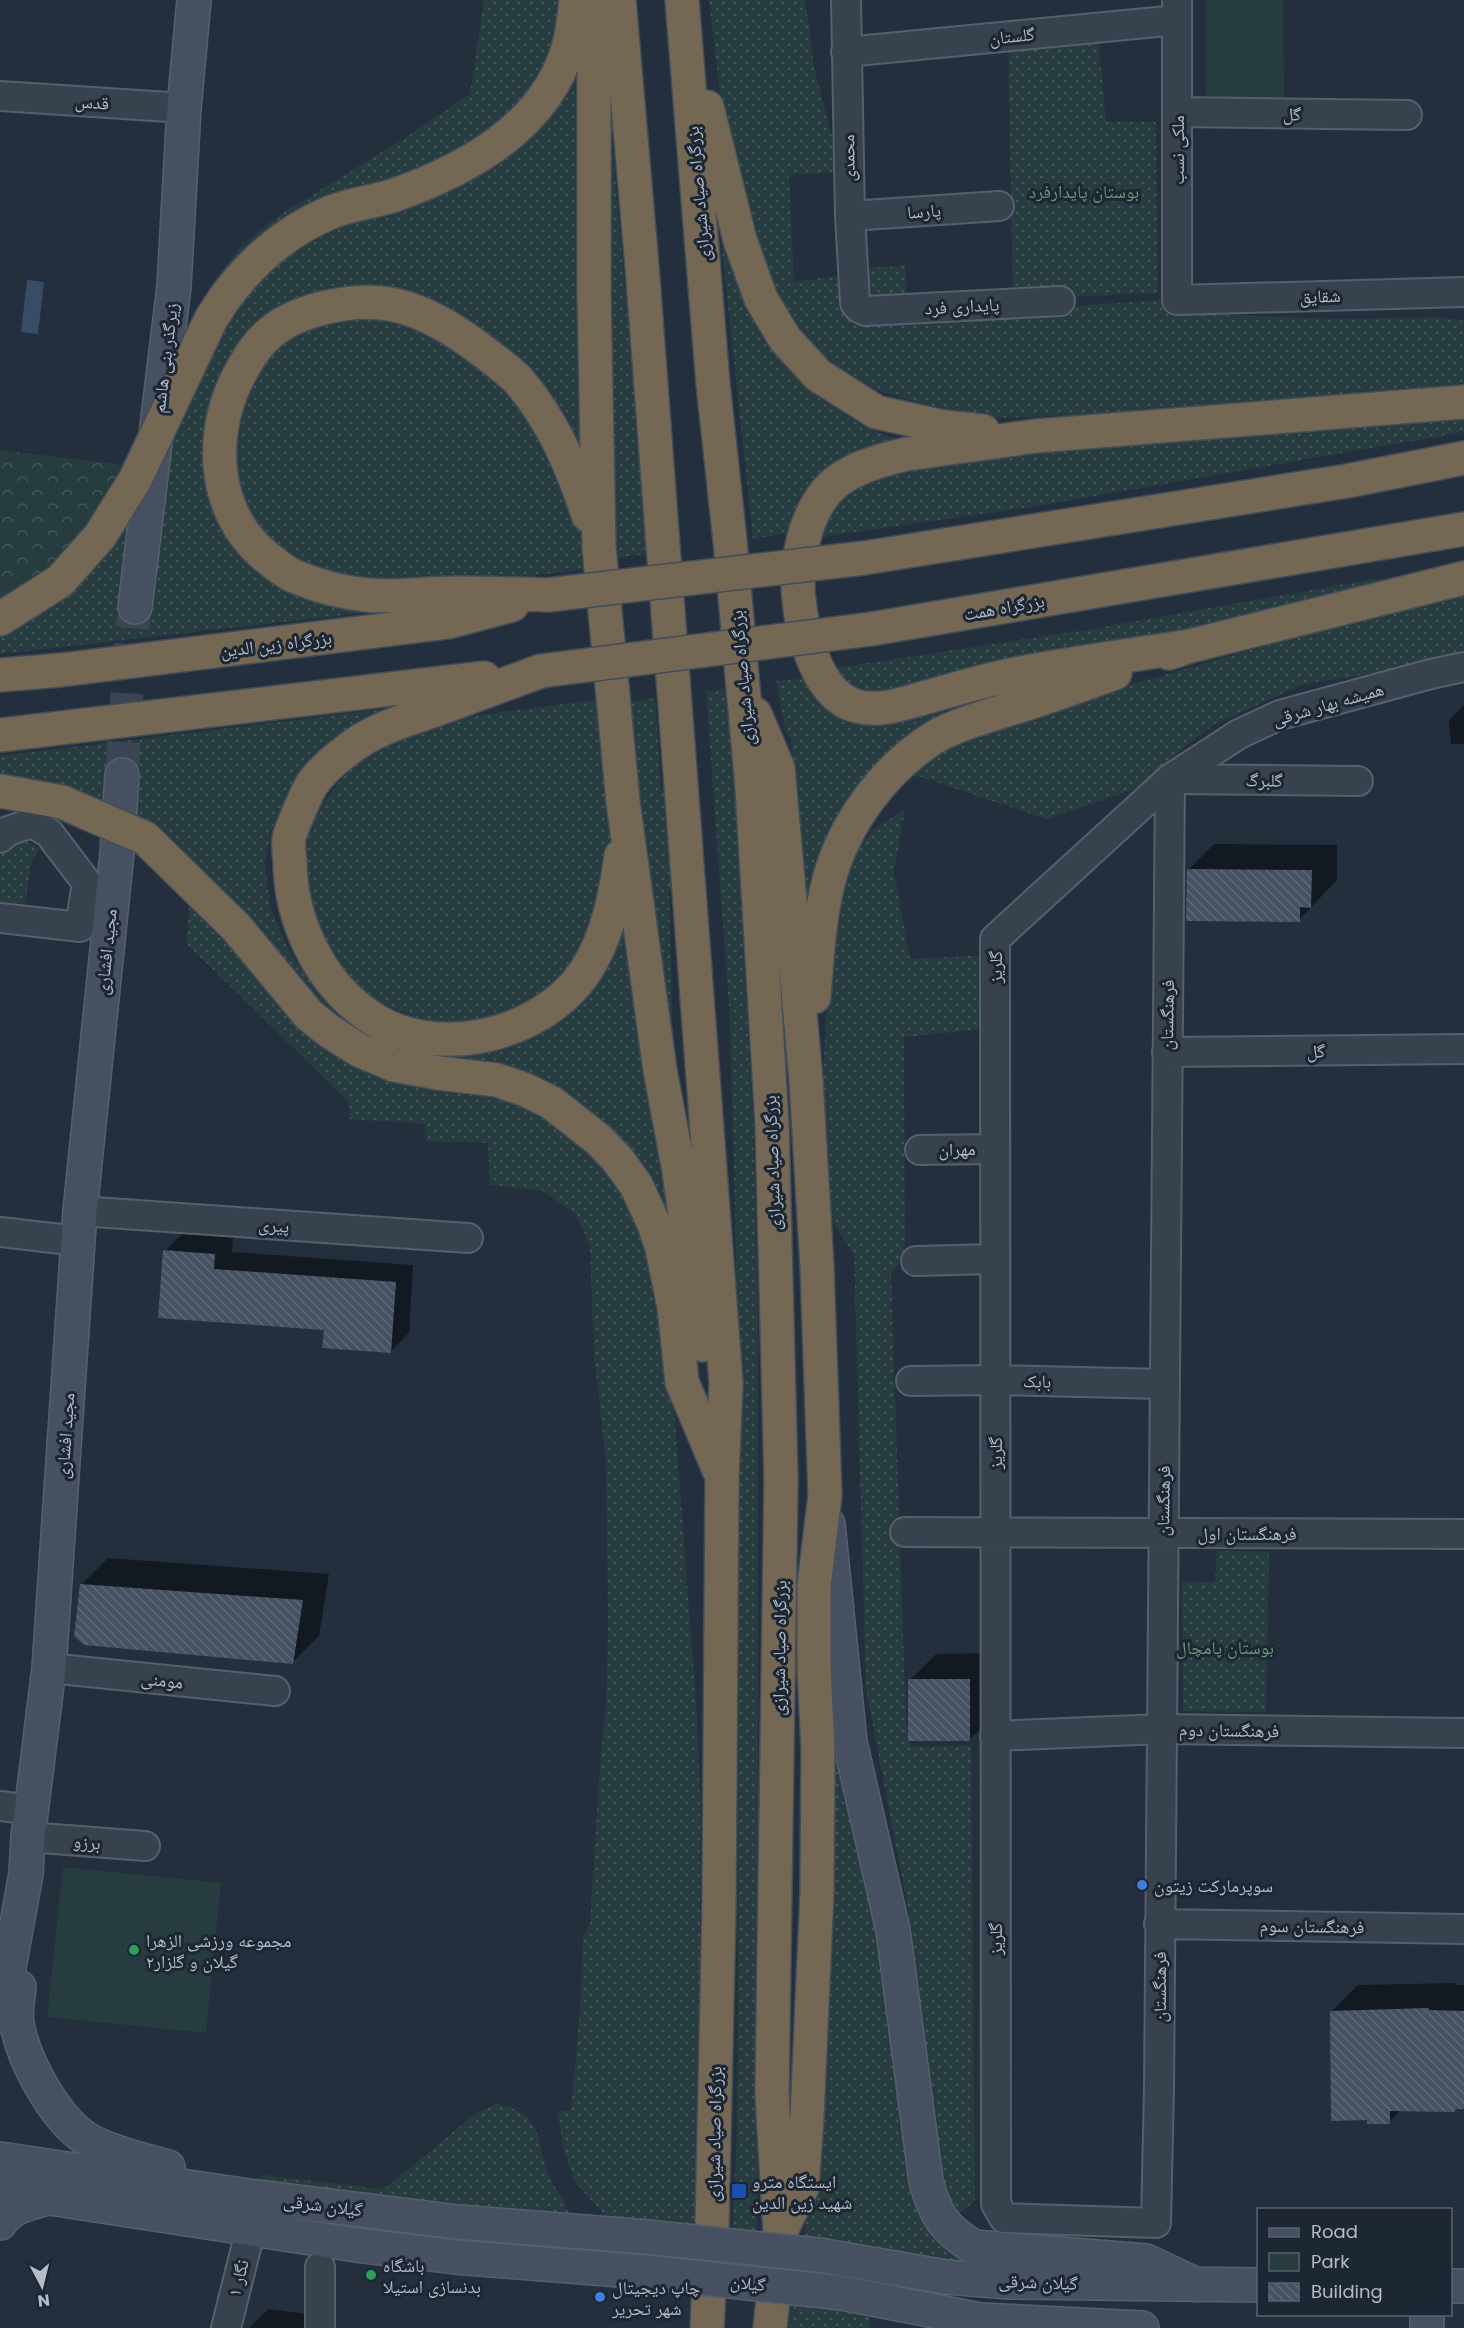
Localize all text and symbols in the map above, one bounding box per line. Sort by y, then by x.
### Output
street label: گلستان [988,21,1036,51]
street label: قدس [74,88,110,116]
street label: گل [1283,101,1302,127]
street label: ملکی نسب [1165,115,1190,185]
street label: بزرگراه صیاد شیرازی [680,125,716,263]
street label: محمدی [835,134,861,182]
park label: بوستان پایدارفرد [1029,179,1139,204]
street label: پارسا [906,197,942,225]
street label: شقایق [1299,283,1341,309]
street label: پایداری فرد [924,292,1000,320]
street label: زیرگذر بنی هاشم [146,302,184,414]
street label: بزرگراه همت [962,588,1046,626]
street label: بزرگراه صیاد شیرازی [724,609,760,747]
street label: بزرگراه زین الدین [219,625,333,663]
street label: همیشه بهار شرقی [1269,676,1387,732]
street label: گلبرگ [1245,767,1283,793]
street label: مجید افشاری [89,908,123,996]
street label: گلریز [983,950,1008,984]
street label: فرهنگستان [1154,979,1180,1051]
street label: گل [1307,1038,1326,1064]
street label: بزرگراه صیاد شیرازی [757,1095,787,1231]
street label: مهران [938,1136,976,1162]
street label: پیری [258,1211,290,1239]
street label: بابک [1023,1368,1051,1394]
street label: مجید افشاری [50,1392,80,1480]
street label: گلریز [983,1436,1008,1470]
street label: فرهنگستان [1150,1465,1176,1537]
street label: فرهنگستان اول [1197,1521,1297,1546]
street label: بزرگراه صیاد شیرازی [765,1580,793,1716]
park label: بوستان پامچال [1176,1635,1274,1660]
street label: مومنی [140,1665,184,1695]
street label: فرهنگستان دوم [1179,1717,1279,1743]
street label: برزو [72,1828,102,1856]
place label: سوپرمارکت زیتون [1154,1873,1273,1898]
marker: سوپرمارکت زیتون [1135,1878,1149,1892]
street label: فرهنگستان سوم [1259,1913,1365,1939]
street label: گلریز [983,1922,1008,1956]
place label: مجموعه ورزشی الزهرا گیلان و گلزار۲ [146,1928,292,1974]
marker: مجموعه ورزشی الزهرا گیلان و گلزار۲ [127,1943,141,1957]
street label: فرهنگستان [1147,1951,1172,2023]
street label: بزرگراه صیاد شیرازی [700,2066,728,2202]
place label: ایستگاه مترو شهید زین الدین [752,2169,852,2215]
marker: ایستگاه مترو شهید زین الدین [730,2182,748,2200]
street label: گیلان شرقی [282,2188,364,2222]
legend [1257,2208,1452,2316]
text: Road [1311,2219,1358,2244]
text: Park [1311,2249,1350,2274]
place label: باشگاه بدنسازی استیلا [383,2253,481,2299]
north arrow [12,2256,72,2316]
street label: نگار ۱ [221,2257,255,2299]
marker: باشگاه بدنسازی استیلا [364,2268,378,2282]
street label: گیلان شرقی [998,2268,1079,2296]
street label: گیلان [729,2269,767,2297]
place label: چاپ دیجیتال شهر تحریر [611,2275,701,2321]
text: Building [1311,2279,1383,2304]
text: N [36,2288,51,2313]
marker: چاپ دیجیتال شهر تحریر [593,2290,607,2304]

